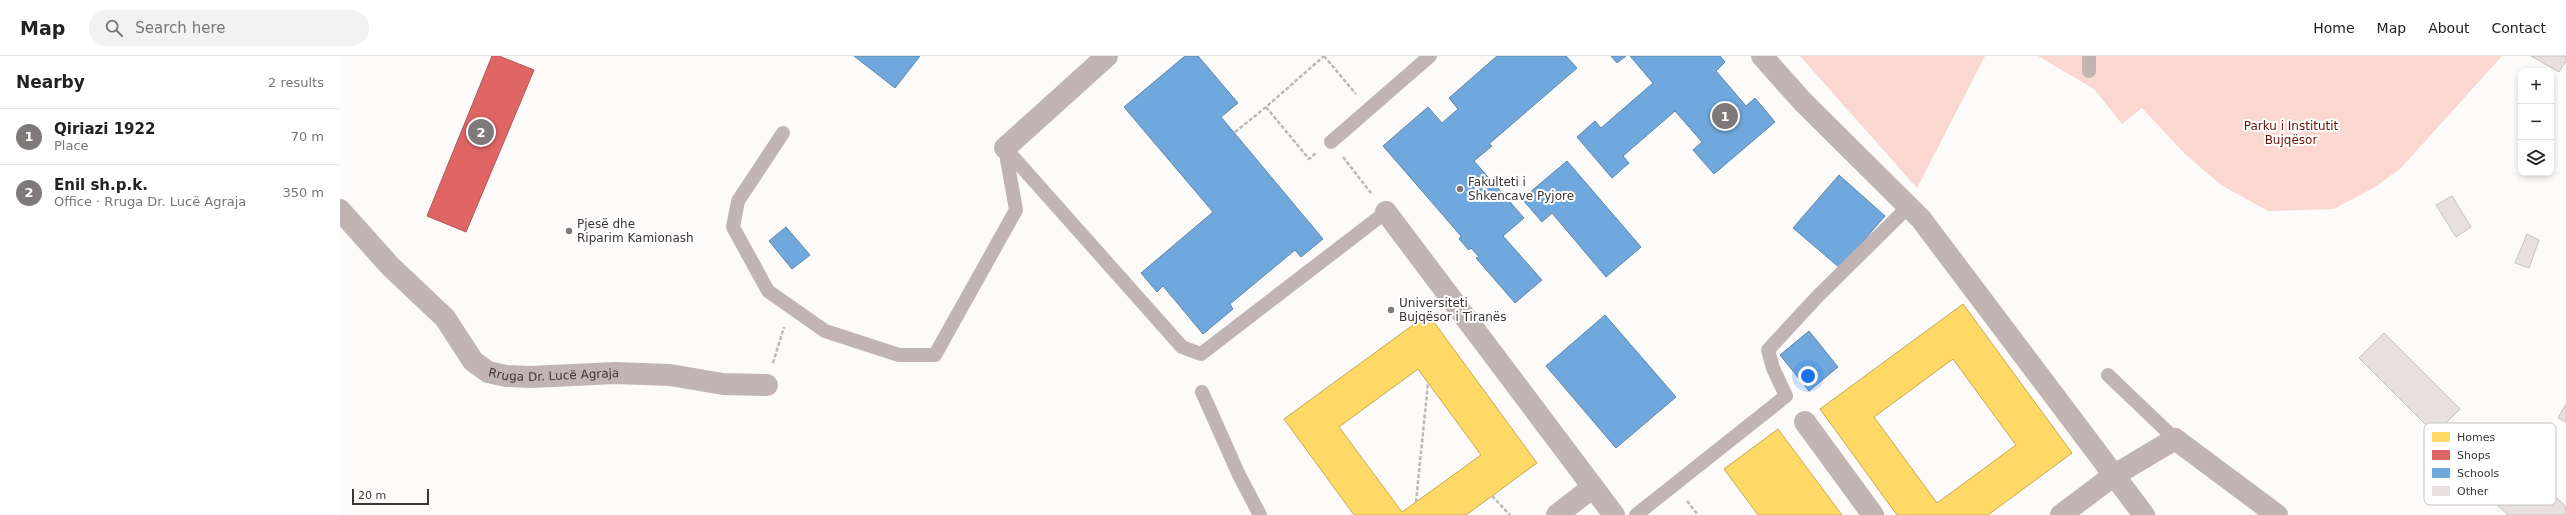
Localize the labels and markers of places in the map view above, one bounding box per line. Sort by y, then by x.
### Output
pin: 1 [1712,101,1738,131]
pin: 2 [468,117,494,147]
place label: Fakulteti i Shkencave Pyjore [1468,175,1574,203]
marker: Fakulteti i Shkencave Pyjore [1455,184,1465,194]
place label: Pjesë dhe Riparim Kamionash [577,217,694,245]
marker: Pjesë dhe Riparim Kamionash [564,226,574,236]
place label: Universiteti Bujqësor i Tiranës [1399,296,1506,324]
marker: Universiteti Bujqësor i Tiranës [1386,305,1396,315]

